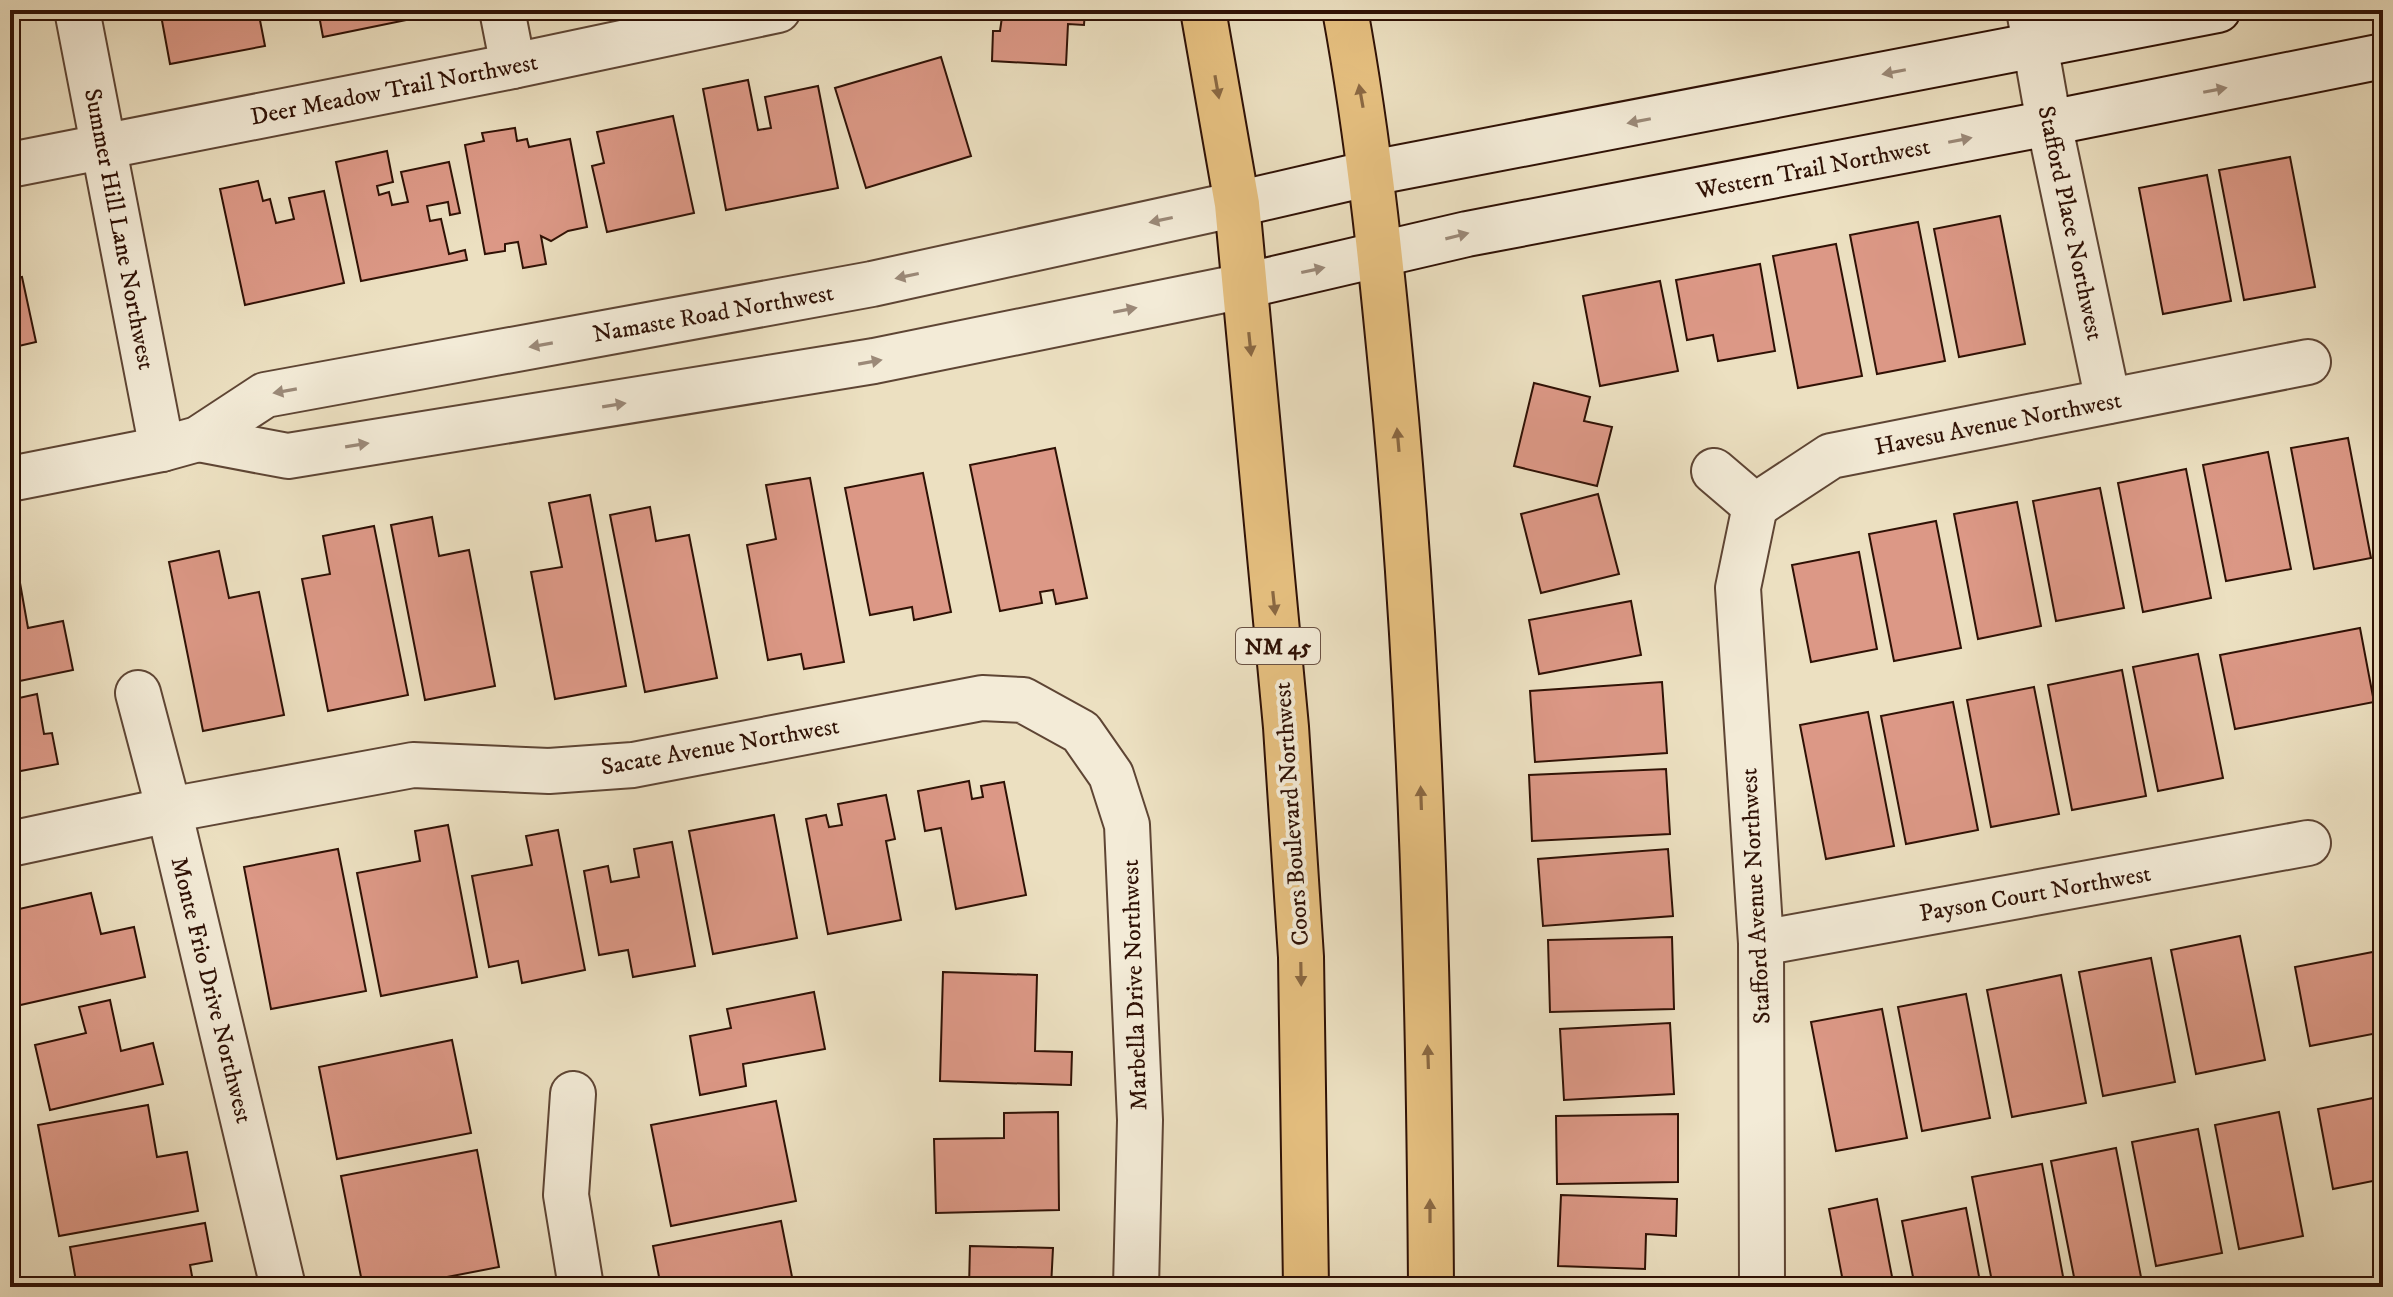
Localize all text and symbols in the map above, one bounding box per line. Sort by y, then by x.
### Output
street label: Deer Meadow Trail Northwest [248,47,541,133]
one-way arrow [1881,67,1906,79]
one-way arrow [1212,74,1224,99]
one-way arrow [1354,83,1366,108]
one-way arrow [2203,83,2228,96]
street label: Summer Hill Lane Northwest [77,86,161,373]
street label: Stafford Place Northwest [2031,103,2110,343]
one-way arrow [1626,116,1651,128]
street label: Western Trail Northwest [1693,132,1933,207]
one-way arrow [1948,134,1973,146]
one-way arrow [1148,214,1173,227]
one-way arrow [1445,230,1470,242]
one-way arrow [1300,263,1325,276]
one-way arrow [894,270,919,283]
street label: Namaste Road Northwest [590,278,836,350]
one-way arrow [1113,304,1138,316]
one-way arrow [1243,332,1256,357]
one-way arrow [528,339,553,351]
one-way arrow [858,355,883,367]
street label: Havesu Avenue Northwest [1872,385,2124,463]
one-way arrow [273,386,298,398]
one-way arrow [602,398,627,410]
one-way arrow [1391,427,1404,452]
one-way arrow [345,439,370,451]
one-way arrow [1268,591,1281,616]
road number: NM 45 [1236,628,1320,664]
street label: Coors Boulevard Northwest [1268,681,1316,947]
street label: Sacate Avenue Northwest [599,711,842,783]
street label: Stafford Avenue Northwest [1734,767,1778,1025]
one-way arrow [1414,785,1427,810]
street label: Monte Frio Drive Northwest [163,854,259,1127]
street label: Marbella Drive Northwest [1116,859,1154,1111]
street label: Payson Court Northwest [1917,859,2154,929]
one-way arrow [1295,962,1307,987]
one-way arrow [1421,1044,1434,1069]
one-way arrow [1424,1198,1436,1223]

